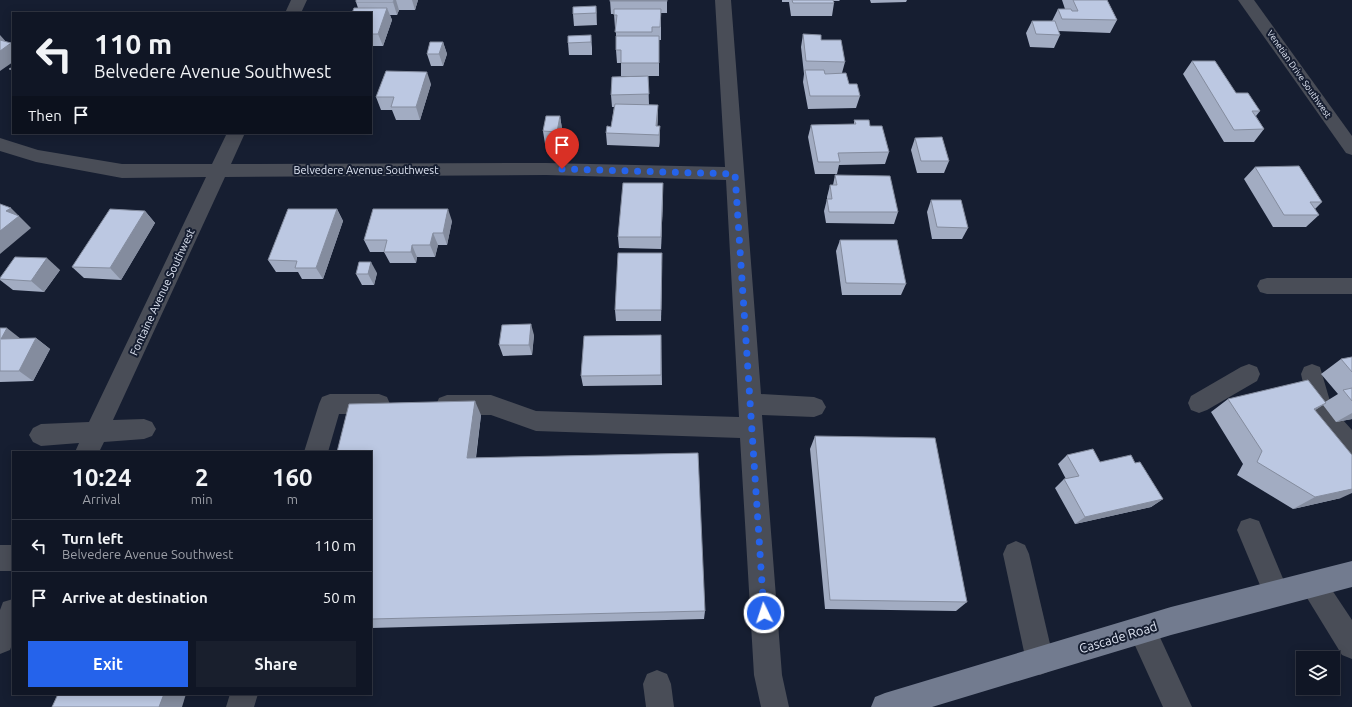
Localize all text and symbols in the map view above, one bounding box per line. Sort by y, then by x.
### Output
icon: left [28,28,80,80]
text: 110 m [94,28,172,59]
street label: Venetian Drive Southwest [1265,28,1333,120]
text: Belvedere Avenue Southwest [94,61,331,81]
icon: arrive [70,104,92,126]
text: Then [28,107,62,124]
pin [545,128,579,169]
icon: arrive [551,134,573,156]
street label: Belvedere Avenue Southwest [294,164,439,176]
street label: Fontaine Avenue Southwest [127,226,197,357]
text: 10:24 [71,464,131,491]
text: 2 [195,464,208,491]
text: 160 [272,464,313,491]
text: Arrival [82,492,120,506]
text: min [191,492,213,506]
text: m [287,492,298,506]
text: Turn left [62,530,123,547]
icon: left [28,535,50,557]
text: 110 m [314,537,356,554]
text: Belvedere Avenue Southwest [62,547,233,561]
icon: arrive [28,587,50,609]
text: Arrive at destination [62,589,208,606]
text: 50 m [323,589,356,606]
position arrow [743,592,785,634]
street label: Cascade Road [1077,619,1159,655]
button: Exit [28,641,188,687]
button: Share [196,641,356,687]
map controls [1296,651,1340,695]
button: layers [1296,651,1340,695]

